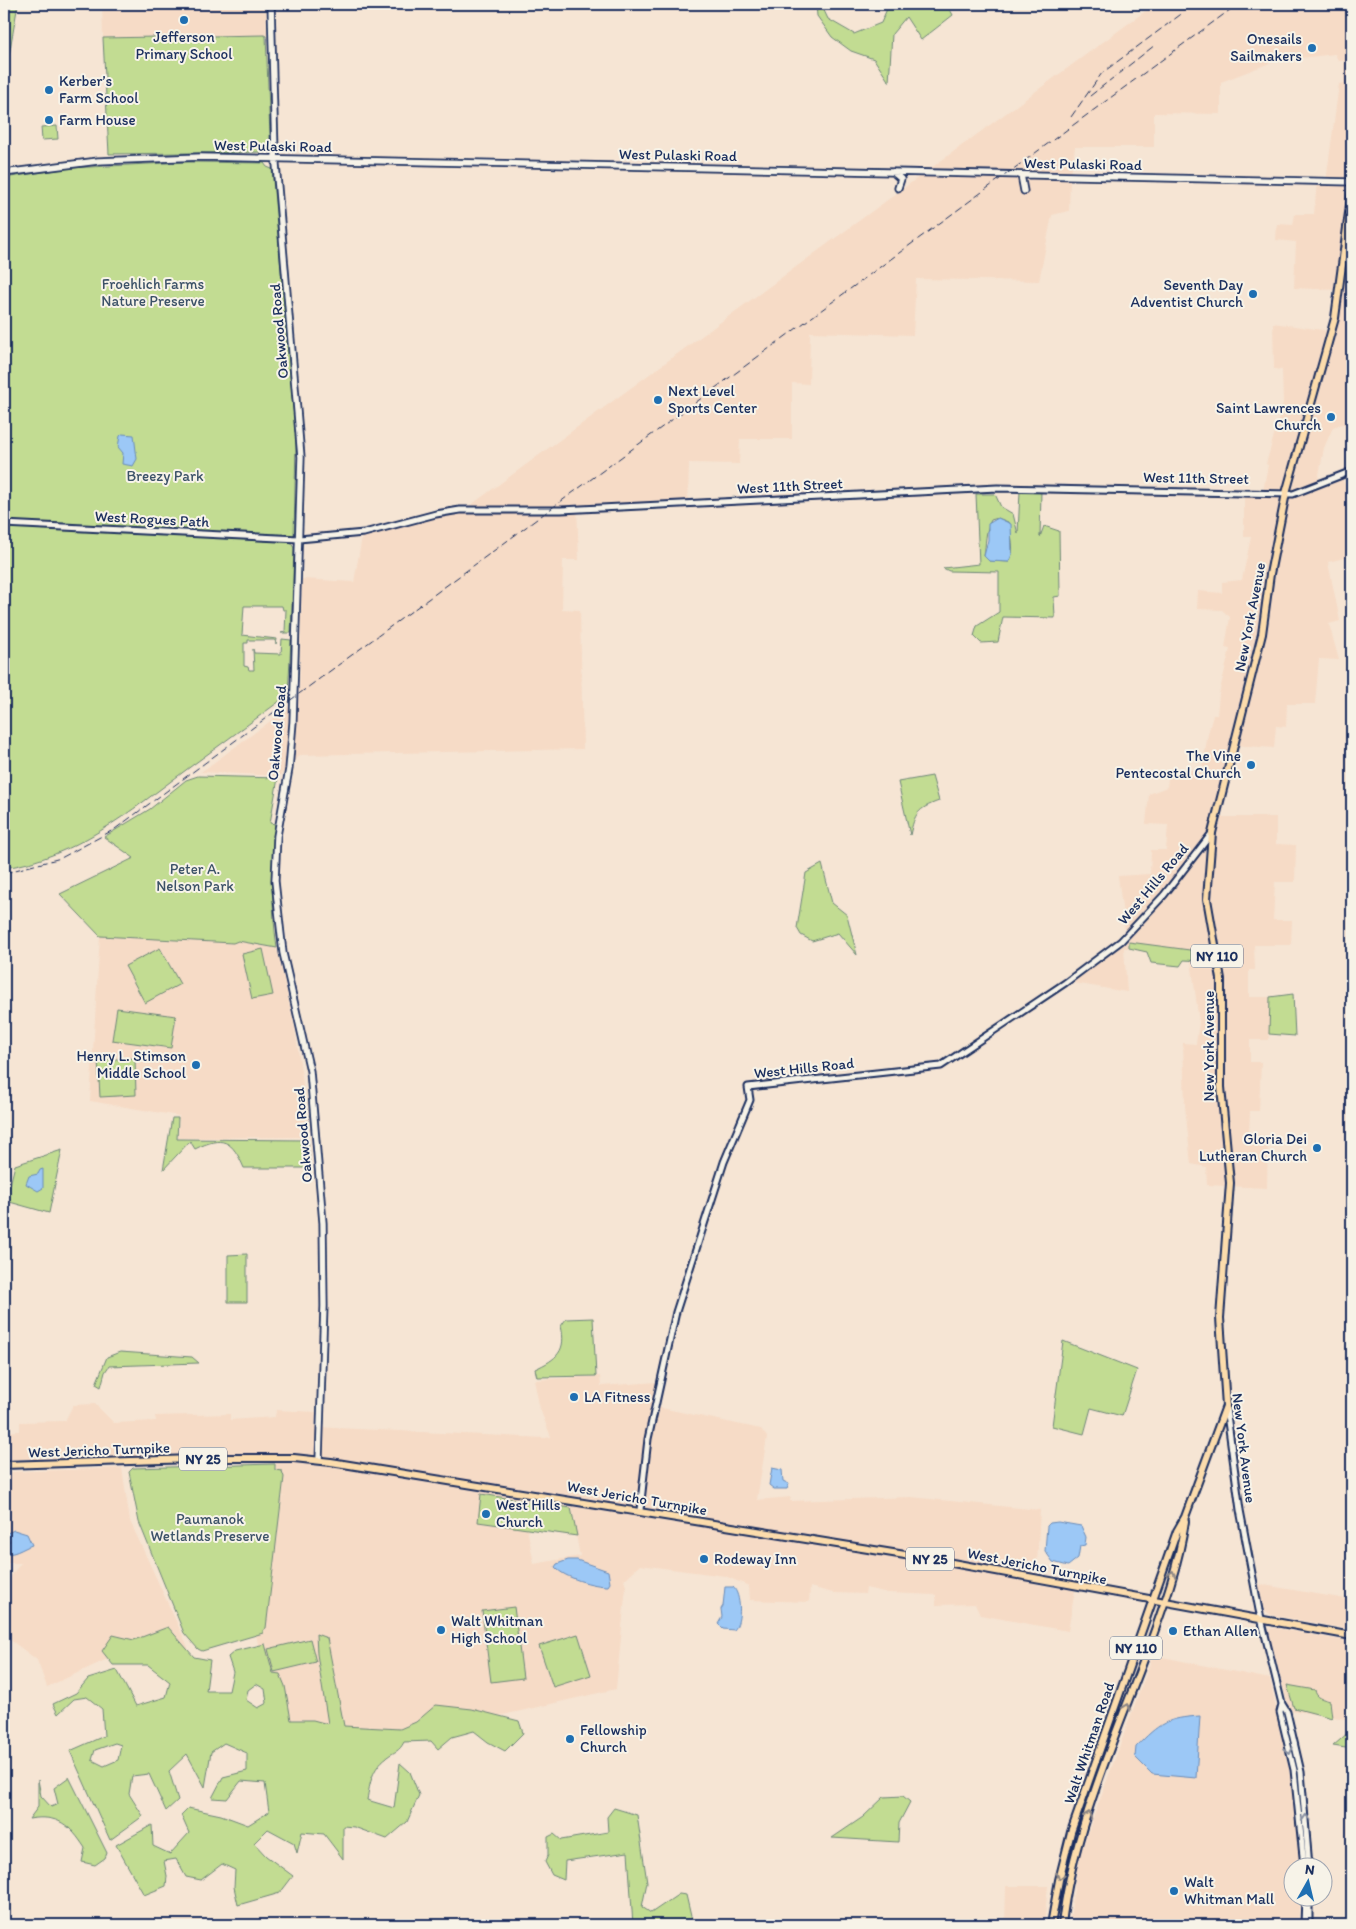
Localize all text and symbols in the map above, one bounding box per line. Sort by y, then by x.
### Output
marker: Jefferson Primary School [178,14,190,26]
place label: Jefferson Primary School [136,28,233,63]
place label: Onesails Sailmakers [1230,30,1302,65]
marker: Onesails Sailmakers [1306,42,1318,54]
place label: Kerber’s Farm School [59,72,139,107]
marker: Kerber’s Farm School [43,84,55,96]
place label: Farm House [59,111,136,129]
marker: Farm House [43,114,55,126]
street label: West Pulaski Road [214,136,332,156]
street label: West Pulaski Road [619,145,737,165]
street label: West Pulaski Road [1024,154,1142,174]
park label: Froehlich Farms Nature Preserve [101,275,205,310]
place label: Seventh Day Adventist Church [1131,276,1243,311]
street label: Oakwood Road [266,282,292,379]
marker: Seventh Day Adventist Church [1247,288,1259,300]
place label: Next Level Sports Center [668,382,757,417]
marker: Next Level Sports Center [652,394,664,406]
place label: Saint Lawrences Church [1216,399,1321,434]
marker: Saint Lawrences Church [1325,411,1337,423]
park label: Breezy Park [126,467,204,485]
street label: West 11th Street [1143,468,1250,488]
street label: West 11th Street [737,474,844,498]
street label: West Rogues Path [94,507,210,531]
street label: New York Avenue [1231,561,1269,673]
street label: Oakwood Road [264,684,290,781]
place label: The Vine Pentecostal Church [1115,747,1241,782]
marker: The Vine Pentecostal Church [1245,759,1257,771]
street label: West Hills Road [1114,840,1192,928]
park label: Peter A. Nelson Park [156,860,234,895]
road number: NY 110 [1191,944,1243,968]
street label: New York Avenue [1200,991,1218,1101]
place label: Henry L. Stimson Middle School [76,1047,187,1082]
street label: West Hills Road [753,1054,855,1082]
marker: Henry L. Stimson Middle School [190,1059,202,1071]
street label: Oakwood Road [290,1086,316,1183]
place label: Gloria Dei Lutheran Church [1199,1130,1307,1165]
marker: Gloria Dei Lutheran Church [1311,1142,1323,1154]
place label: LA Fitness [584,1388,651,1406]
marker: LA Fitness [568,1391,580,1403]
street label: New York Avenue [1228,1392,1260,1504]
street label: West Jericho Turnpike [28,1439,170,1461]
road number: NY 25 [179,1448,227,1470]
street label: West Jericho Turnpike [566,1477,708,1519]
place label: West Hills Church [496,1496,561,1531]
marker: West Hills Church [480,1508,492,1520]
park label: Paumanok Wetlands Preserve [151,1510,269,1545]
street label: West Jericho Turnpike [966,1544,1108,1588]
road number: NY 25 [906,1548,954,1570]
place label: Rodeway Inn [714,1550,797,1568]
marker: Rodeway Inn [698,1553,710,1565]
one-way arrow [1167,1571,1177,1579]
place label: Walt Whitman High School [451,1612,543,1647]
place label: Ethan Allen [1183,1622,1258,1640]
marker: Walt Whitman High School [435,1624,447,1636]
marker: Ethan Allen [1167,1625,1179,1637]
road number: NY 110 [1110,1636,1162,1660]
street label: Walt Whitman Road [1060,1679,1119,1806]
one-way arrow [1121,1704,1131,1712]
place label: Fellowship Church [580,1721,647,1756]
marker: Fellowship Church [564,1733,576,1745]
one-way arrow [1283,1747,1294,1756]
one-way arrow [1082,1811,1092,1820]
one-way arrow [1301,1814,1312,1822]
north arrow [1284,1856,1334,1906]
text: N [1304,1861,1316,1879]
one-way arrow [1055,1872,1066,1881]
place label: Walt Whitman Mall [1184,1873,1275,1908]
marker: Walt Whitman Mall [1168,1885,1180,1897]

